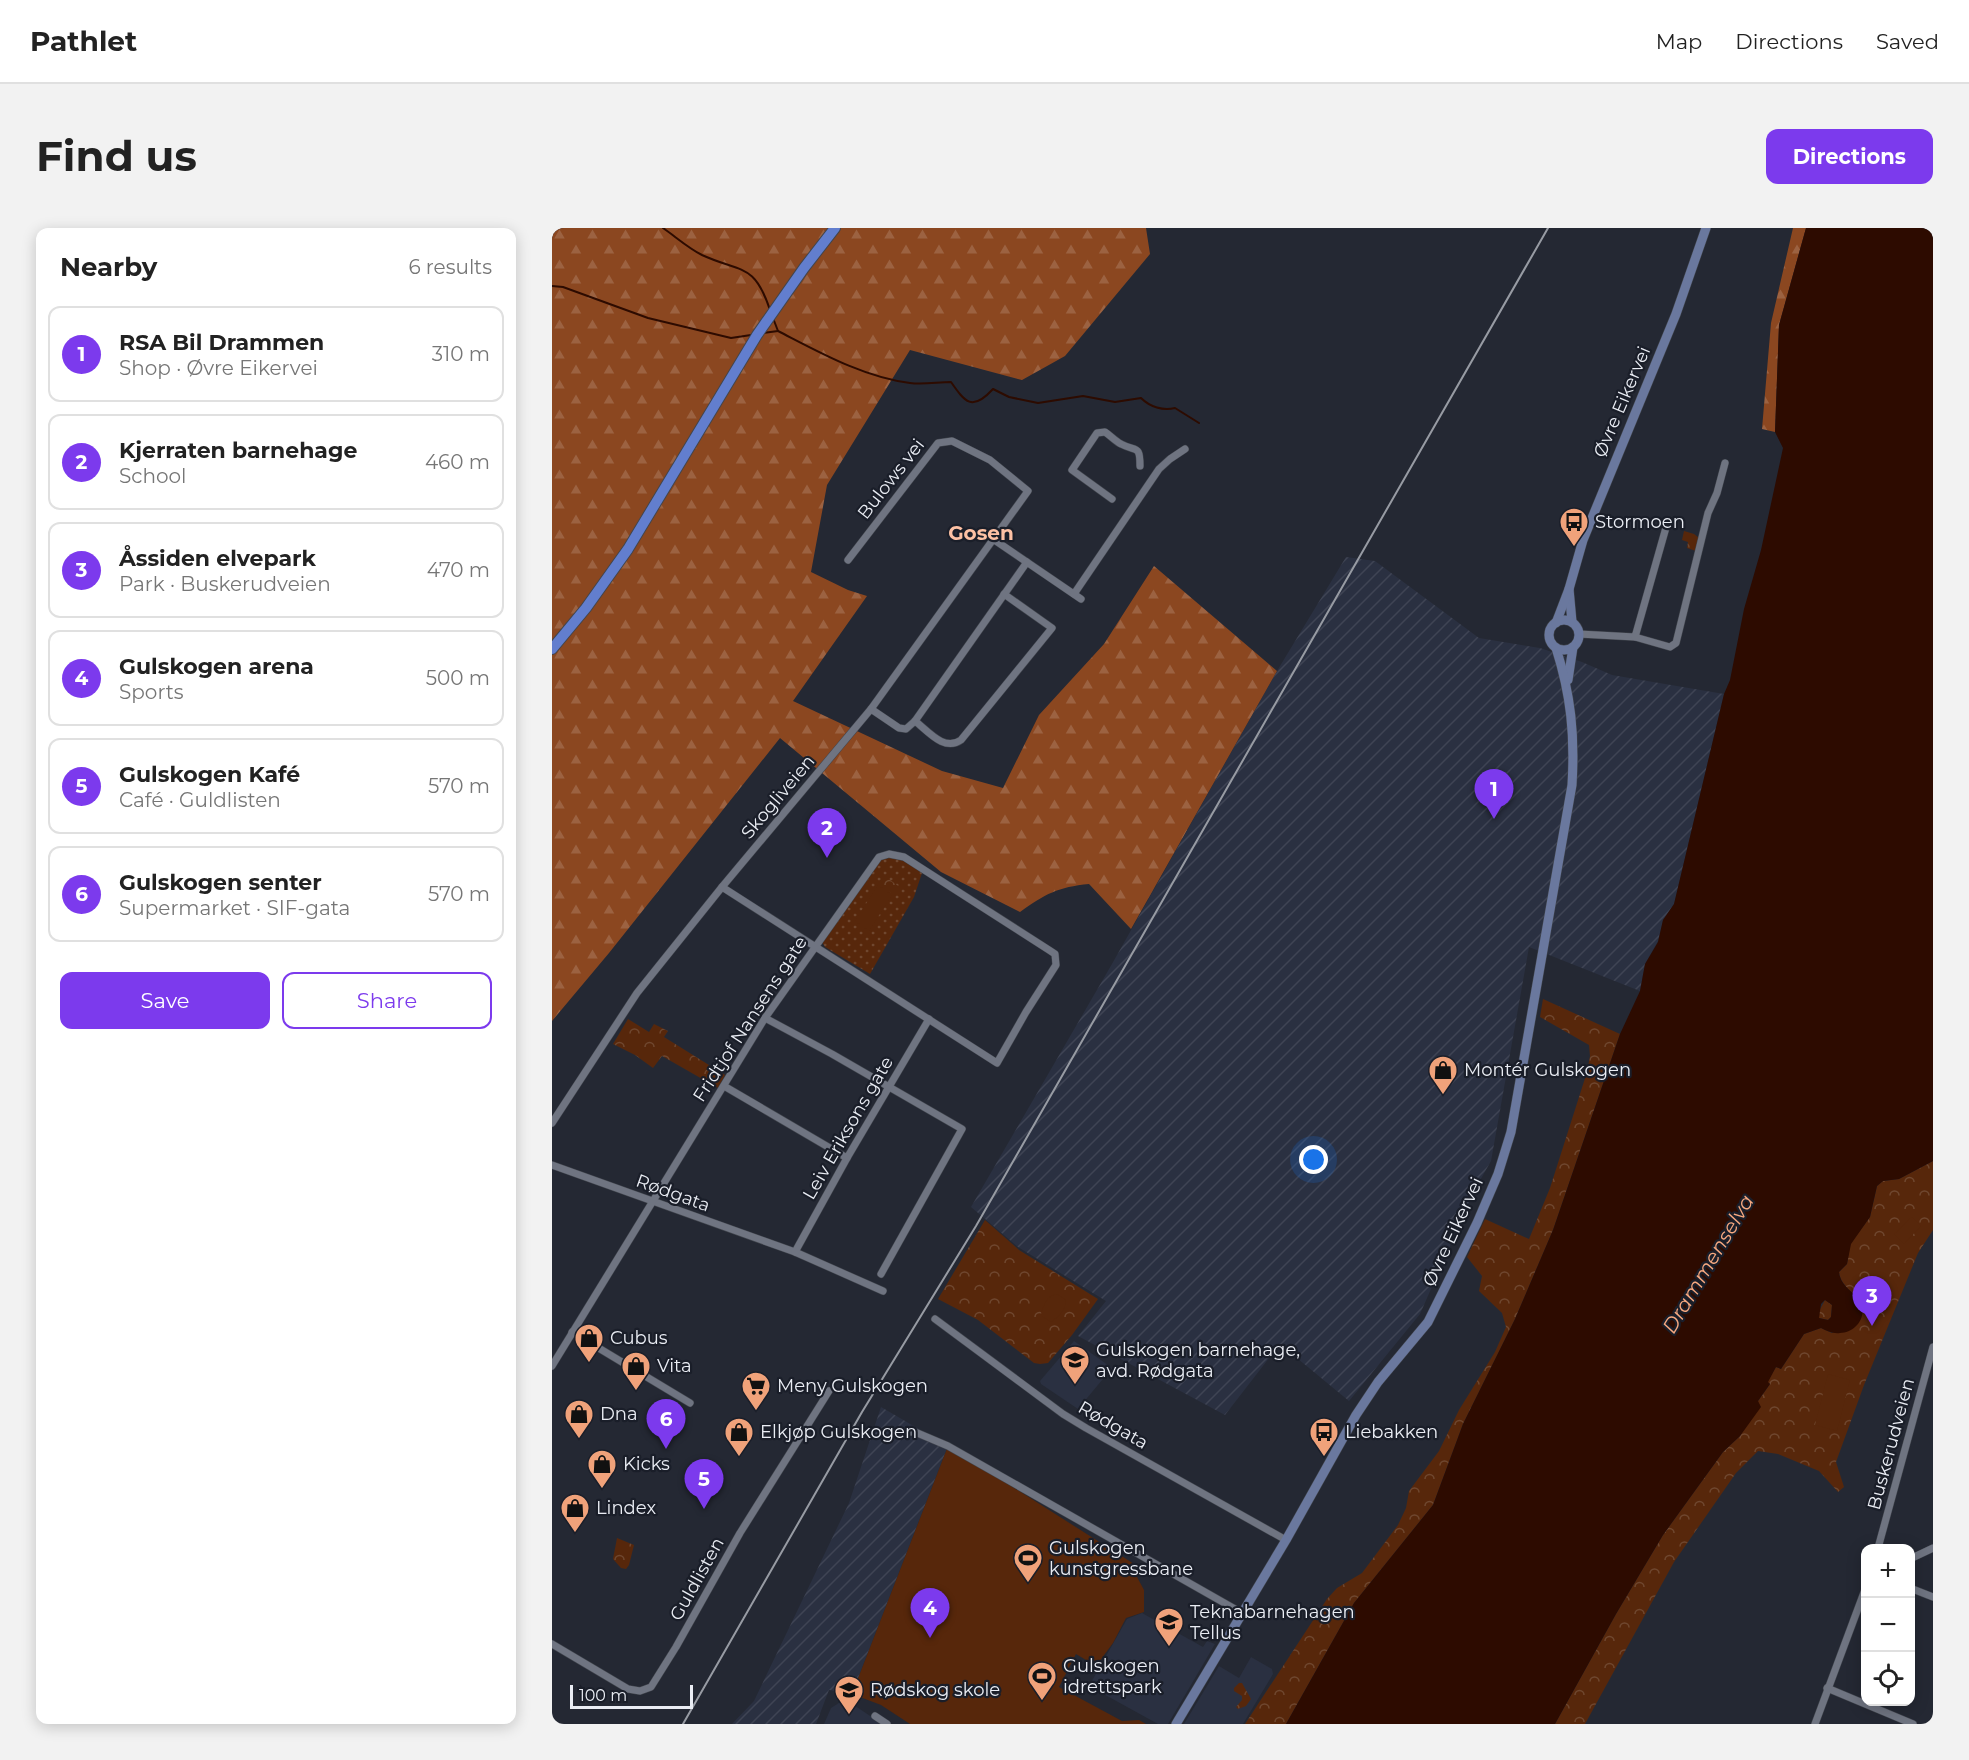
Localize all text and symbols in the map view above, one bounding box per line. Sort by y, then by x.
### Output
text: Pathlet [30,24,137,58]
text: Map [1656,29,1702,54]
text: Directions [1735,29,1843,54]
text: Saved [1876,29,1939,54]
button: Directions [1766,129,1933,184]
text: Find us [36,130,197,182]
text: Nearby [60,251,157,283]
text: 6 results [408,255,492,279]
text: RSA Bil Drammen [119,329,324,356]
text: 1 [78,342,85,366]
text: 310 m [432,342,490,366]
street label: Øvre Eikervei [1589,343,1655,461]
text: Shop · Øvre Eikervei [119,356,318,380]
street label: Bulows vei [853,434,929,524]
text: Kjerraten barnehage [119,437,357,464]
text: 2 [76,450,87,474]
text: 460 m [425,450,490,474]
text: School [119,464,186,488]
bus stop icon: Stormoen [1558,506,1590,548]
place label: Stormoen [1595,511,1685,533]
district label: Gosen [948,521,1014,545]
text: Åssiden elvepark [119,545,316,572]
text: 3 [76,558,87,582]
text: 470 m [427,558,490,582]
text: Park · Buskerudveien [119,572,331,596]
text: Gulskogen arena [119,653,314,680]
text: 4 [75,666,88,690]
text: 500 m [426,666,490,690]
text: Sports [119,680,184,704]
street label: Skogliveien [736,750,820,844]
text: Gulskogen Kafé [119,761,300,788]
pin: 1 [1474,770,1514,819]
text: 5 [76,774,87,798]
text: 570 m [428,774,490,798]
text: Café · Guldlisten [119,788,281,812]
pin: 2 [808,808,846,858]
text: Gulskogen senter [119,869,322,896]
text: 6 [75,882,88,906]
text: 570 m [428,882,490,906]
text: Supermarket · SIF-gata [119,896,350,920]
street label: Fridtjof Nansens gate [688,932,812,1106]
button: Save [60,972,270,1029]
button: Share [282,972,492,1029]
street label: Leiv Eriksons gate [798,1052,898,1203]
shop icon: Montér Gulskogen [1427,1054,1459,1096]
place label: Montér Gulskogen [1464,1059,1631,1081]
your location [1299,1145,1328,1174]
street label: Rødgata [633,1169,713,1217]
street label: Øvre Eikervei [1418,1174,1488,1290]
water label: Drammenselva [1657,1190,1759,1338]
pin: 3 [1852,1276,1892,1326]
shop icon: Cubus [573,1322,605,1364]
place label: Cubus [610,1327,668,1349]
place label: Gulskogen barnehage, avd. Rødgata [1096,1339,1300,1382]
school or university icon: Gulskogen barnehage, avd. Rødgata [1059,1344,1091,1386]
shop icon: Vita [620,1350,652,1392]
place label: Vita [657,1355,692,1377]
supermarket icon: Meny Gulskogen [740,1370,772,1412]
place label: Meny Gulskogen [777,1375,928,1397]
street label: Buskerudveien [1863,1376,1919,1512]
street label: Rødgata [1074,1396,1152,1454]
shop icon: Dna [563,1398,595,1440]
pin: 6 [646,1400,686,1449]
place label: Dna [600,1403,638,1425]
shop icon: Elkjøp Gulskogen [723,1416,755,1458]
bus stop icon: Liebakken [1308,1416,1340,1458]
place label: Elkjøp Gulskogen [760,1421,917,1443]
place label: Liebakken [1345,1421,1438,1443]
shop icon: Kicks [586,1448,618,1490]
place label: Kicks [623,1453,670,1475]
pin: 5 [684,1460,724,1509]
shop icon: Lindex [559,1492,591,1534]
place label: Lindex [596,1497,656,1519]
street label: Guldlisten [665,1534,729,1624]
place label: Gulskogen kunstgressbane [1049,1537,1193,1580]
sports icon: Gulskogen kunstgressbane [1012,1542,1044,1584]
map controls [1861,1544,1915,1706]
button: + [1861,1544,1915,1598]
pin: 4 [910,1588,950,1638]
button: − [1861,1598,1915,1652]
place label: Teknabarnehagen Tellus [1190,1601,1355,1644]
school or university icon: Teknabarnehagen Tellus [1153,1606,1185,1648]
button: locate [1861,1652,1915,1706]
place label: Gulskogen idrettspark [1063,1655,1162,1698]
sports icon: Gulskogen idrettspark [1026,1660,1058,1702]
school or university icon: Rødskog skole [833,1674,865,1716]
place label: Rødskog skole [870,1679,1000,1701]
scale bar [570,1682,693,1710]
text: 100 m [579,1686,627,1705]

